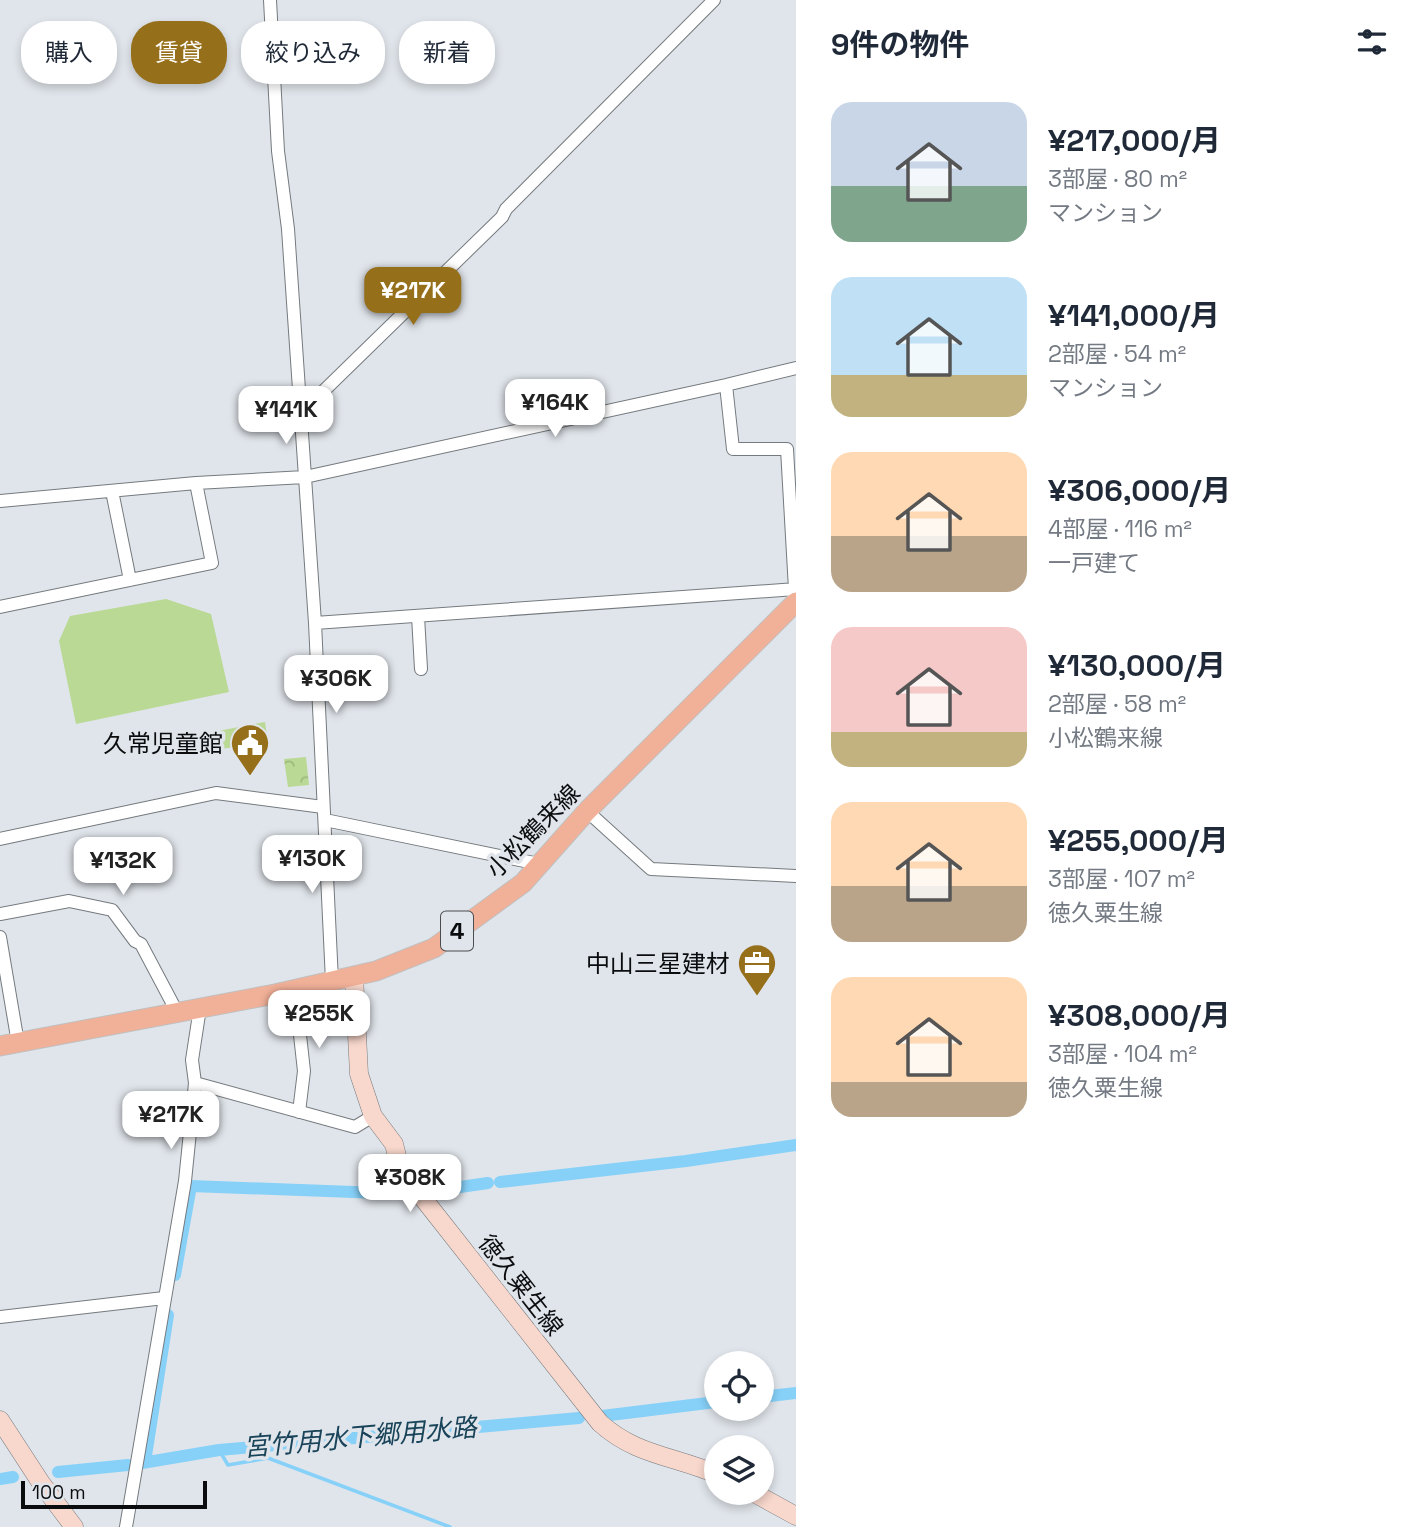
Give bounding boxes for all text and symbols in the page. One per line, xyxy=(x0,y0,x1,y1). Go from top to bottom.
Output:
chip: 購入 xyxy=(21,21,117,84)
chip: 賃貸 xyxy=(131,21,227,84)
chip: 絞り込み xyxy=(241,21,385,84)
chip: 新着 xyxy=(399,21,495,84)
icon: filters xyxy=(1353,23,1391,61)
text: 9件の物件 xyxy=(831,25,970,64)
text: ¥217,000/月 xyxy=(1048,121,1221,160)
icon: home xyxy=(887,130,971,214)
text: 3部屋 · 80 m² xyxy=(1048,164,1187,194)
text: マンション xyxy=(1048,198,1163,228)
pin: ¥217K xyxy=(364,268,462,327)
text: ¥217K xyxy=(380,275,446,305)
text: ¥141,000/月 xyxy=(1048,296,1220,335)
icon: home xyxy=(887,305,971,389)
text: 2部屋 · 54 m² xyxy=(1048,339,1186,369)
text: マンション xyxy=(1048,373,1163,403)
pin: ¥164K xyxy=(506,380,604,439)
pin: ¥141K xyxy=(237,386,335,446)
text: ¥164K xyxy=(521,387,589,417)
text: ¥141K xyxy=(254,394,318,424)
text: ¥306,000/月 xyxy=(1048,471,1231,510)
icon: home xyxy=(887,480,971,564)
text: 4部屋 · 116 m² xyxy=(1048,514,1192,544)
text: 一戸建て xyxy=(1048,548,1140,578)
text: ¥130,000/月 xyxy=(1048,646,1226,685)
icon: home xyxy=(887,655,971,739)
pin: ¥306K xyxy=(287,656,385,715)
text: ¥306K xyxy=(300,663,372,693)
text: 2部屋 · 58 m² xyxy=(1048,689,1186,719)
public building icon: 久常児童館 xyxy=(229,722,271,777)
text: 小松鶴来線 xyxy=(1048,723,1163,753)
place label: 久常児童館 xyxy=(103,728,223,759)
street label: 小松鶴来線 xyxy=(480,778,586,884)
text: ¥255,000/月 xyxy=(1048,821,1229,860)
icon: home xyxy=(887,830,971,914)
pin: ¥130K xyxy=(263,836,361,895)
pin: ¥132K xyxy=(74,838,172,897)
text: ¥130K xyxy=(278,843,346,873)
text: ¥132K xyxy=(90,845,156,875)
text: 3部屋 · 107 m² xyxy=(1048,864,1195,894)
text: 徳久粟生線 xyxy=(1048,898,1163,928)
road number: 4 xyxy=(441,912,473,950)
office icon: 中山三星建材 xyxy=(736,942,778,997)
place label: 中山三星建材 xyxy=(586,948,730,979)
pin: ¥255K xyxy=(270,990,368,1050)
text: ¥308,000/月 xyxy=(1048,996,1231,1035)
text: ¥255K xyxy=(284,998,354,1028)
icon: home xyxy=(887,1005,971,1089)
text: 3部屋 · 104 m² xyxy=(1048,1039,1197,1069)
text: 徳久粟生線 xyxy=(1048,1073,1163,1103)
pin: ¥217K xyxy=(122,1092,220,1151)
text: ¥217K xyxy=(138,1099,204,1129)
pin: ¥308K xyxy=(361,1154,459,1214)
text: ¥308K xyxy=(374,1162,446,1192)
street label: 徳久粟生線 xyxy=(472,1228,570,1342)
map controls xyxy=(704,1351,774,1505)
button: locate xyxy=(704,1351,774,1421)
water label: 宮竹用水下郷用水路 xyxy=(242,1410,480,1464)
button: layers xyxy=(704,1435,774,1505)
scale bar xyxy=(21,1478,206,1510)
text: 100 m xyxy=(32,1480,86,1505)

